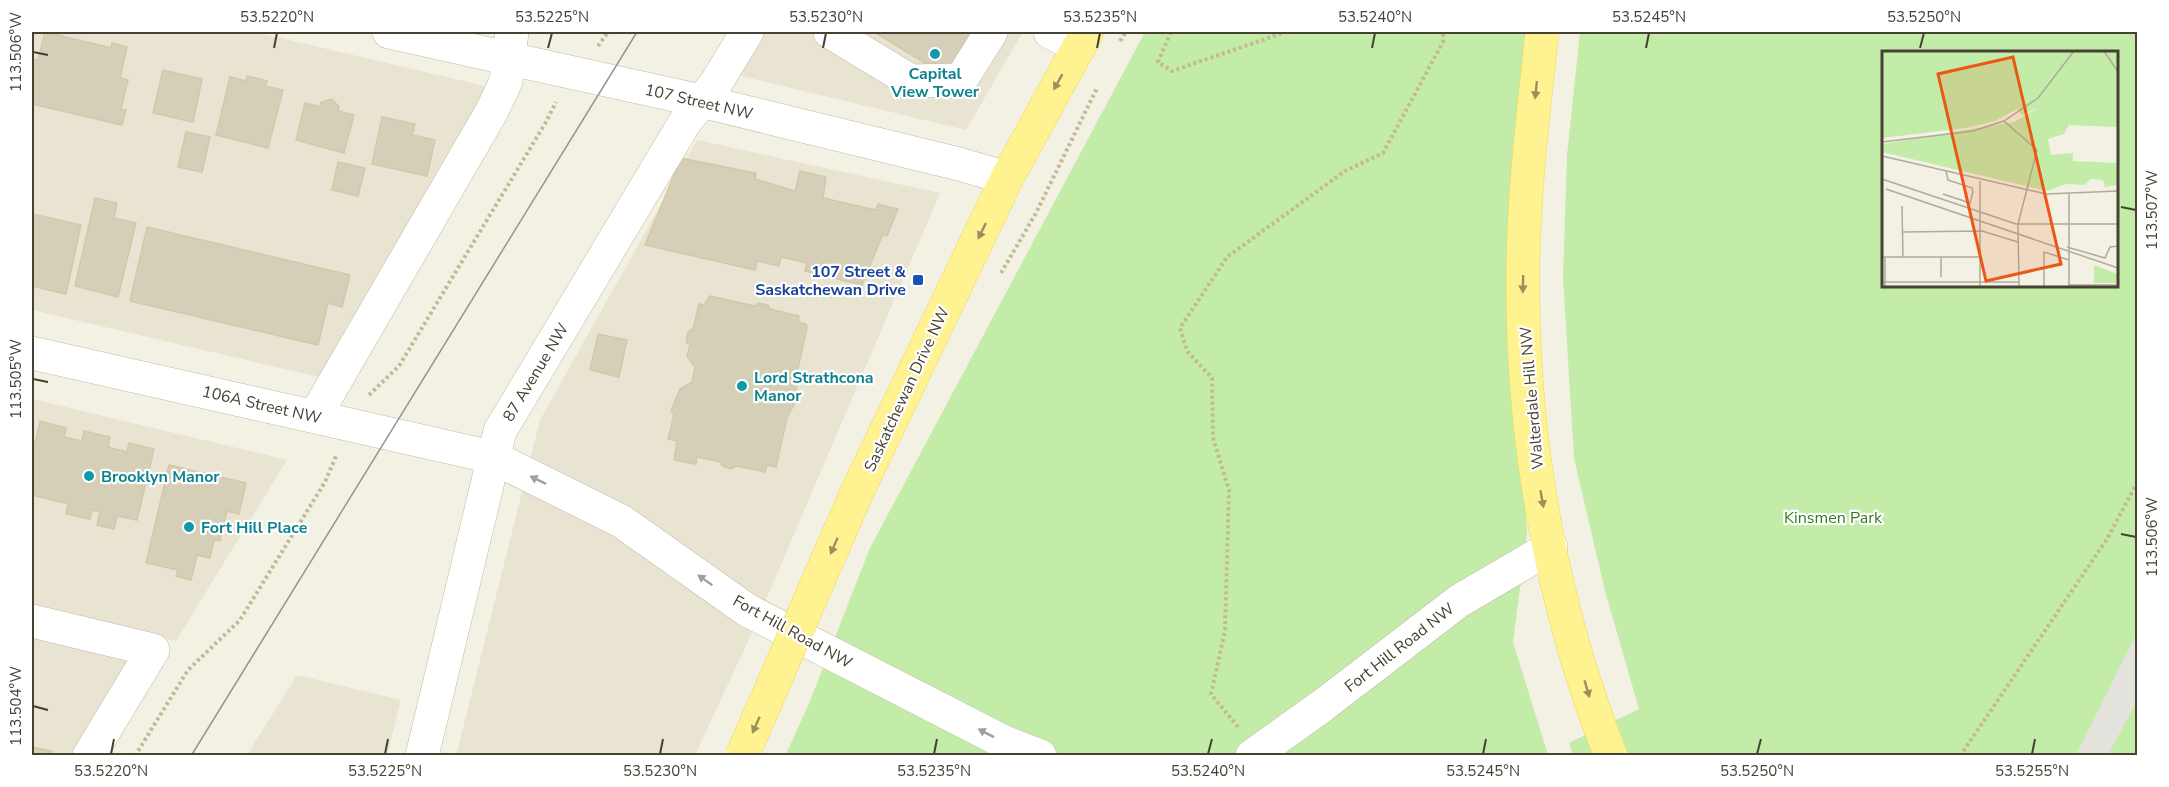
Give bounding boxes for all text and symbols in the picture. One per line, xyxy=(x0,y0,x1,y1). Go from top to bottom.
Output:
text: 53.5220°N xyxy=(240,7,314,27)
text: 53.5225°N xyxy=(515,7,589,27)
text: 53.5230°N xyxy=(789,7,863,27)
text: 53.5235°N xyxy=(1063,7,1137,27)
text: 53.5240°N xyxy=(1338,7,1412,27)
text: 53.5245°N xyxy=(1612,7,1686,27)
text: 53.5250°N xyxy=(1887,7,1961,27)
text: 113.506°W xyxy=(6,12,26,92)
marker: Capital View Tower xyxy=(928,47,942,61)
inset map xyxy=(1882,51,2118,286)
place label: Capital View Tower xyxy=(890,63,980,103)
one-way arrow xyxy=(1054,74,1064,91)
street label: 107 Street NW xyxy=(643,79,755,125)
one-way arrow xyxy=(1531,80,1541,99)
text: 113.507°W xyxy=(2142,170,2162,250)
one-way arrow xyxy=(977,222,986,239)
place label: 107 Street & Saskatchewan Drive xyxy=(755,261,906,301)
marker: 107 Street & Saskatchewan Drive xyxy=(911,273,925,287)
one-way arrow xyxy=(1518,275,1528,294)
street label: Saskatchewan Drive NW xyxy=(859,303,955,475)
street label: 87 Avenue NW xyxy=(498,319,574,426)
street label: Walterdale Hill NW xyxy=(1515,325,1549,470)
text: 113.505°W xyxy=(6,339,26,419)
place label: Lord Strathcona Manor xyxy=(754,367,874,407)
marker: Lord Strathcona Manor xyxy=(735,379,749,393)
street label: 106A Street NW xyxy=(200,381,324,429)
place label: Brooklyn Manor xyxy=(101,466,220,488)
marker: Brooklyn Manor xyxy=(82,469,96,483)
one-way arrow xyxy=(529,475,546,484)
one-way arrow xyxy=(1538,490,1547,509)
text: 113.506°W xyxy=(2142,497,2162,577)
park label: Kinsmen Park xyxy=(1784,507,1883,529)
place label: Fort Hill Place xyxy=(201,517,308,539)
marker: Fort Hill Place xyxy=(182,520,196,534)
one-way arrow xyxy=(828,537,838,555)
one-way arrow xyxy=(697,574,713,586)
street label: Fort Hill Road NW xyxy=(729,590,857,674)
street label: Fort Hill Road NW xyxy=(1340,598,1459,698)
text: 113.504°W xyxy=(6,666,26,746)
one-way arrow xyxy=(1583,680,1592,698)
one-way arrow xyxy=(751,716,760,733)
one-way arrow xyxy=(977,728,994,738)
text: 53.5220°N xyxy=(74,761,148,781)
text: 53.5225°N xyxy=(348,761,422,781)
text: 53.5230°N xyxy=(623,761,697,781)
text: 53.5235°N xyxy=(897,761,971,781)
text: 53.5240°N xyxy=(1171,761,1245,781)
text: 53.5245°N xyxy=(1446,761,1520,781)
text: 53.5250°N xyxy=(1720,761,1794,781)
text: 53.5255°N xyxy=(1995,761,2069,781)

